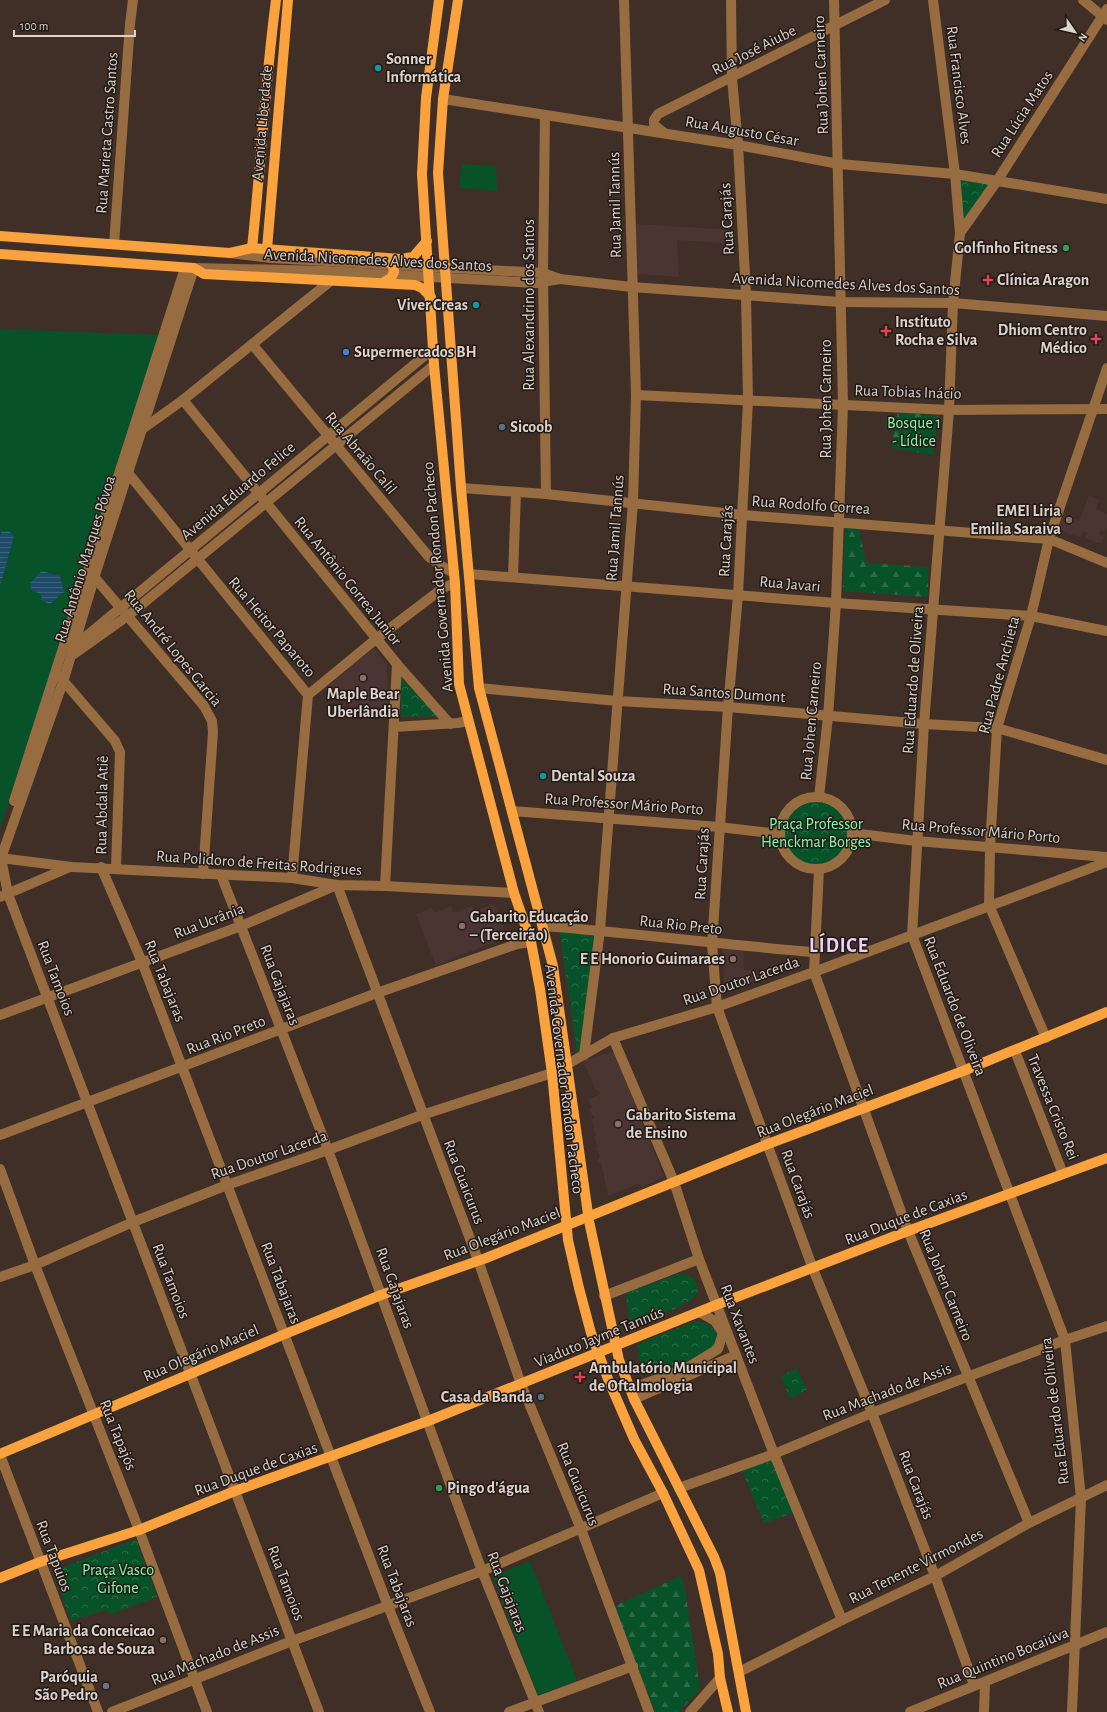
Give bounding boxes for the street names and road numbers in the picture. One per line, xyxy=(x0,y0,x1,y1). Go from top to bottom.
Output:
street label: Rua Johen Carneiro xyxy=(811,15,831,135)
street label: Rua José Aiube xyxy=(709,22,799,78)
street label: Rua Francisco Alves xyxy=(944,25,974,145)
street label: Rua Marieta Castro Santos xyxy=(93,52,121,214)
street label: Avenida Liberdade xyxy=(249,65,275,181)
street label: Rua Lúcia Matos xyxy=(988,68,1056,160)
street label: Rua Augusto César xyxy=(684,113,801,149)
street label: Rua Jamil Tannús xyxy=(606,152,624,258)
street label: Rua Carajás xyxy=(717,182,738,256)
street label: Rua Alexandrino dos Santos xyxy=(521,219,537,391)
street label: Avenida Nicomedes Alves dos Santos xyxy=(264,246,492,274)
street label: Avenida Nicomedes Alves dos Santos xyxy=(732,270,960,298)
street label: Rua Johen Carneiro xyxy=(818,339,834,459)
street label: Rua Tobias Inácio xyxy=(854,382,962,402)
street label: Rua Abraão Calil xyxy=(322,409,400,497)
street label: Avenida Eduardo Felice xyxy=(178,439,298,543)
street label: Avenida Governador Rondon Pacheco xyxy=(420,461,456,693)
street label: Rua Antônio Marques Póvoa xyxy=(52,474,118,644)
street label: Rua Jamil Tannús xyxy=(603,474,627,582)
street label: Rua Rodolfo Correa xyxy=(751,493,871,517)
street label: Rua Carajás xyxy=(716,504,737,578)
street label: Rua Antônio Correa Junior xyxy=(291,514,405,649)
street label: Rua Javari xyxy=(759,573,821,595)
street label: Rua Heitor Paparoto xyxy=(226,574,319,680)
street label: Rua André Lopes Garcia xyxy=(121,587,225,709)
street label: Rua Eduardo de Oliveira xyxy=(900,606,926,754)
street label: Rua Padre Anchieta xyxy=(976,614,1022,736)
street label: Rua Johen Carneiro xyxy=(798,661,824,781)
street label: Rua Santos Dumont xyxy=(662,681,786,705)
street label: Rua Abdala Atiê xyxy=(93,755,111,855)
street label: Rua Professor Mário Porto xyxy=(544,790,704,818)
street label: Rua Professor Mário Porto xyxy=(901,816,1061,846)
street label: Rua Carajás xyxy=(692,827,713,901)
street label: Rua Polidoro de Freitas Rodrigues xyxy=(155,848,363,878)
street label: Rua Ucrânia xyxy=(172,900,246,942)
street label: Rua Rio Preto xyxy=(639,913,723,937)
street label: Rua Eduardo de Oliveira xyxy=(921,934,989,1078)
street label: Rua Tamoios xyxy=(34,938,78,1018)
street label: Rua Tabajaras xyxy=(140,938,189,1024)
street label: Rua Gajajaras xyxy=(256,942,303,1028)
street label: Rua Doutor Lacerda xyxy=(681,954,801,1008)
street label: Avenida Governador Rondon Pacheco xyxy=(542,963,586,1195)
street label: Rua Rio Preto xyxy=(184,1013,268,1057)
street label: Travessa Cristo Rei xyxy=(1024,1052,1082,1162)
street label: Rua Olegário Maciel xyxy=(754,1081,876,1141)
street label: Rua Doutor Lacerda xyxy=(209,1128,329,1182)
street label: Rua Guaicurus xyxy=(441,1138,487,1226)
street label: Rua Carajás xyxy=(777,1147,818,1221)
street label: Rua Duque de Caxias xyxy=(843,1186,969,1248)
street label: Rua Olegário Maciel xyxy=(441,1204,563,1264)
street label: Rua Johen Carneiro xyxy=(916,1227,976,1343)
street label: Rua Tabajaras xyxy=(257,1240,304,1327)
street label: Rua Tamoios xyxy=(149,1241,193,1321)
street label: Rua Gajajaras xyxy=(372,1245,417,1331)
street label: Rua Xavantes xyxy=(718,1282,762,1366)
street label: Viaduto Jayme Tannús xyxy=(532,1304,666,1371)
street label: Rua Olegário Maciel xyxy=(141,1321,261,1385)
street label: Rua Eduardo de Oliveira xyxy=(1038,1337,1072,1485)
street label: Rua Machado de Assis xyxy=(820,1360,954,1424)
street label: Rua Tapajós xyxy=(96,1397,139,1473)
street label: Rua Duque de Caxias xyxy=(192,1439,320,1499)
street label: Rua Guaicurus xyxy=(554,1440,602,1528)
street label: Rua Carajás xyxy=(895,1448,936,1522)
street label: Rua Tapuios xyxy=(33,1518,75,1594)
street label: Rua Tenente Virmondes xyxy=(846,1525,986,1607)
street label: Rua Tamoios xyxy=(264,1543,308,1623)
street label: Rua Tabajaras xyxy=(373,1543,420,1630)
street label: Rua Gajajaras xyxy=(483,1549,530,1635)
street label: Rua Machado de Assis xyxy=(149,1622,281,1688)
street label: Rua Quintino Bocaiúva xyxy=(935,1624,1071,1693)

